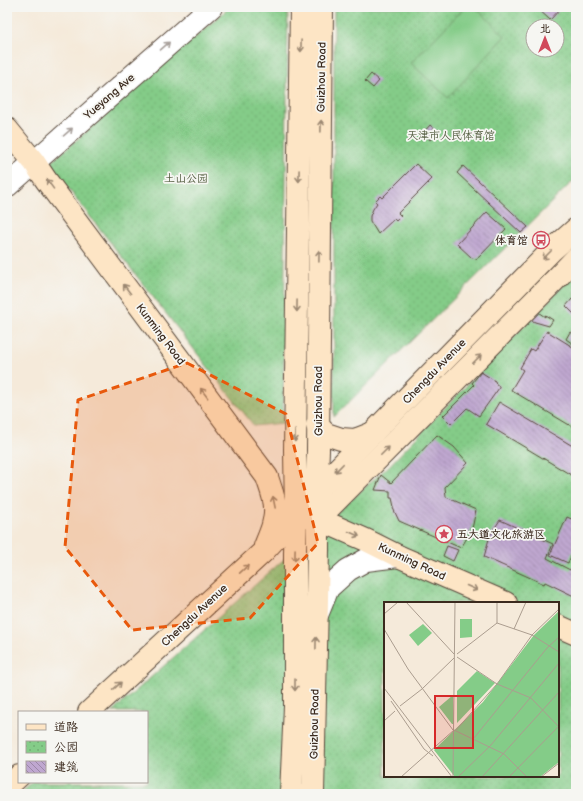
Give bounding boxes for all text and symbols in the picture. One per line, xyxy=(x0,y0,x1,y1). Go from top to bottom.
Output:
north arrow xyxy=(525,18,565,58)
text: 北 xyxy=(540,22,551,35)
one-way arrow xyxy=(297,39,305,52)
one-way arrow xyxy=(160,42,171,51)
street label: Guizhou Road xyxy=(314,42,329,112)
street label: Yueyang Ave xyxy=(81,71,138,123)
one-way arrow xyxy=(317,120,325,133)
one-way arrow xyxy=(62,128,72,137)
park label: 天津市人民体育馆 xyxy=(407,129,495,142)
one-way arrow xyxy=(295,169,303,182)
park label: 土山公园 xyxy=(164,172,208,185)
one-way arrow xyxy=(45,179,54,190)
bus stop icon: 体育馆 xyxy=(531,230,551,250)
place label: 体育馆 xyxy=(495,234,528,247)
one-way arrow xyxy=(315,250,323,263)
one-way arrow xyxy=(543,250,552,260)
one-way arrow xyxy=(123,283,131,294)
one-way arrow xyxy=(293,299,301,312)
street label: Kunming Road xyxy=(133,301,188,367)
street label: Chengdu Avenue xyxy=(400,336,469,407)
one-way arrow xyxy=(472,354,482,364)
street label: Guizhou Road xyxy=(312,366,325,436)
one-way arrow xyxy=(200,388,208,399)
one-way arrow xyxy=(291,429,299,442)
one-way arrow xyxy=(380,446,390,456)
one-way arrow xyxy=(334,463,343,473)
one-way arrow xyxy=(270,495,278,508)
place icon: 五大道文化旅游区 xyxy=(434,524,454,544)
place label: 五大道文化旅游区 xyxy=(457,528,545,541)
one-way arrow xyxy=(348,531,360,539)
street label: Kunming Road xyxy=(376,540,448,583)
one-way arrow xyxy=(291,548,299,561)
one-way arrow xyxy=(239,565,249,574)
street label: Chengdu Avenue xyxy=(159,581,230,649)
one-way arrow xyxy=(466,585,478,592)
inset map xyxy=(384,602,559,777)
one-way arrow xyxy=(312,637,320,650)
one-way arrow xyxy=(291,678,299,691)
one-way arrow xyxy=(112,681,123,690)
street label: Guizhou Road xyxy=(307,689,322,759)
legend xyxy=(18,711,148,783)
text: 道路 xyxy=(54,720,78,735)
text: 公园 xyxy=(54,740,78,755)
text: 建筑 xyxy=(54,760,78,775)

